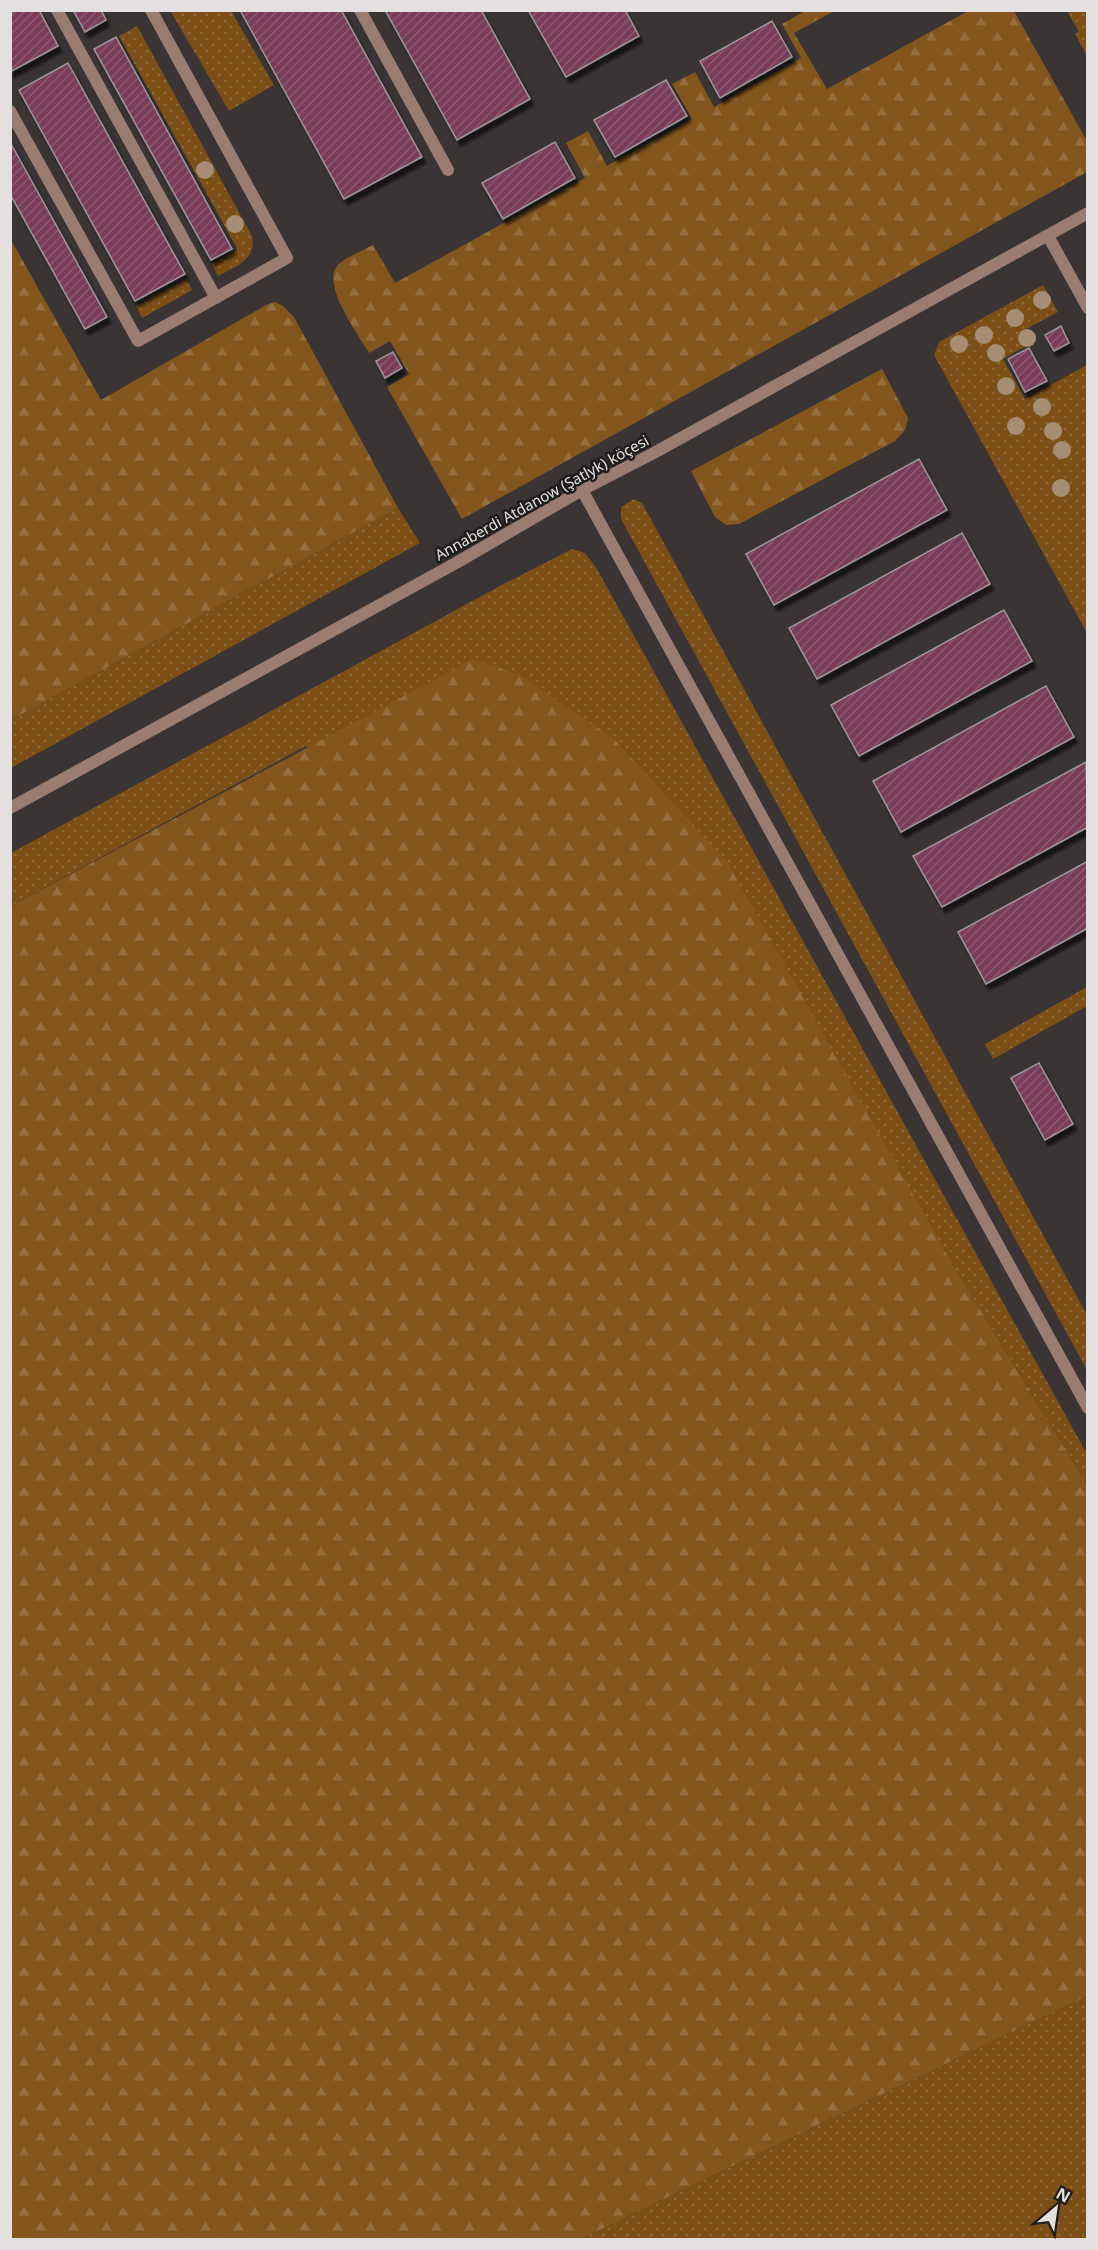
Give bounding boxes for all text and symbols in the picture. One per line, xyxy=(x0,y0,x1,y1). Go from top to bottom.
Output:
street label: Annaberdi Atdanow (Şatlyk) köçesi xyxy=(431,430,652,564)
north arrow xyxy=(1026,2178,1086,2238)
text: N xyxy=(1052,2182,1074,2208)

